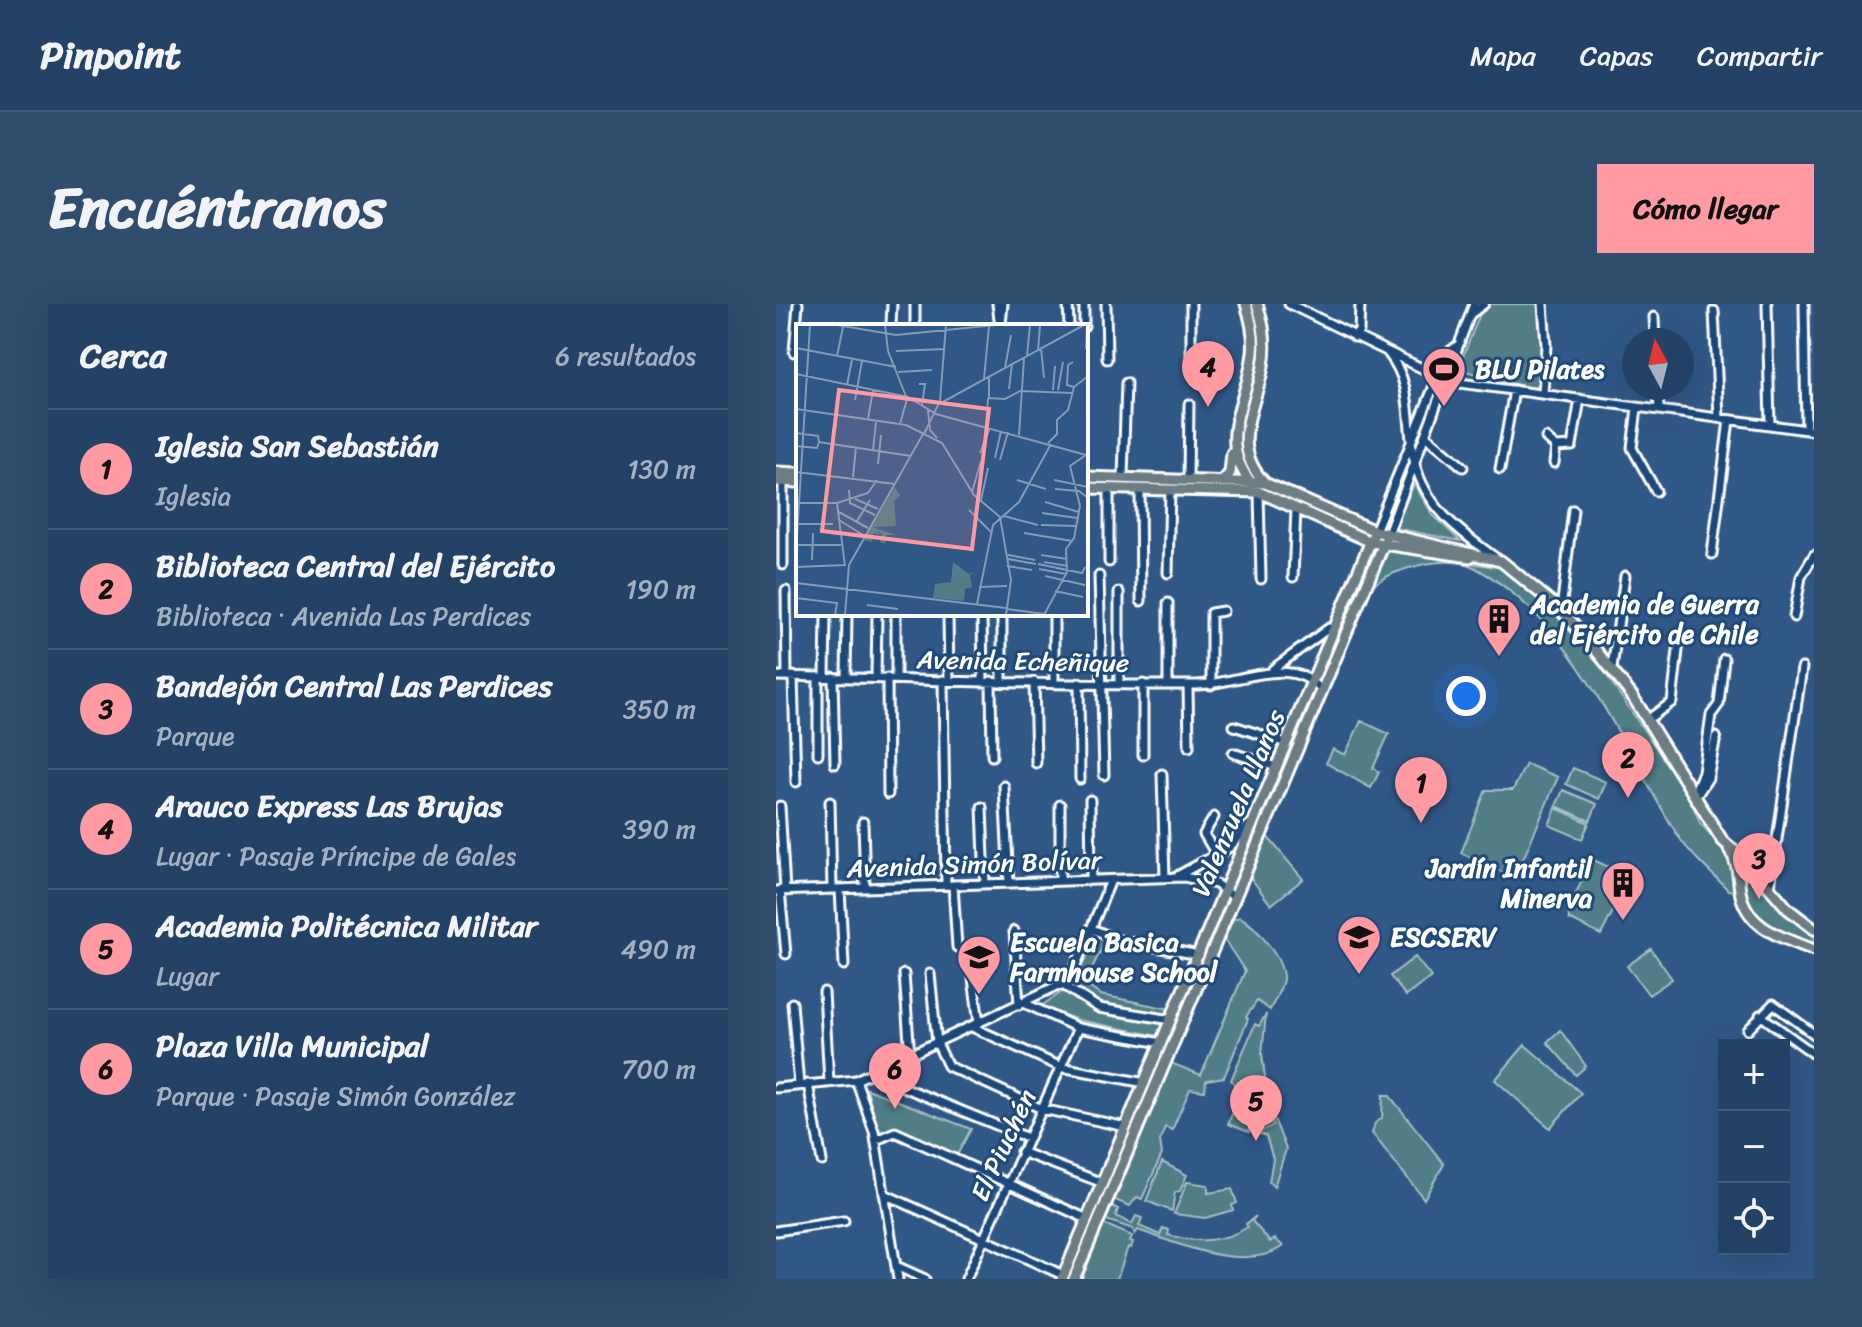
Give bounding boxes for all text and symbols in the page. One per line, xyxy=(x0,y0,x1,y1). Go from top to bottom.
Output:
text: Pinpoint xyxy=(40,22,181,89)
text: Mapa xyxy=(1470,31,1536,80)
text: Capas xyxy=(1580,31,1653,80)
text: Compartir xyxy=(1697,31,1822,80)
text: Encuéntranos xyxy=(48,159,386,258)
button: Cómo llegar xyxy=(1597,164,1814,253)
inset map xyxy=(796,324,1088,616)
text: Cerca xyxy=(80,326,167,386)
north arrow xyxy=(1622,328,1694,400)
text: 6 resultados xyxy=(555,333,696,379)
pin: 4 xyxy=(1182,341,1234,407)
sports icon: BLU Pilates xyxy=(1420,345,1468,408)
place label: BLU Pilates xyxy=(1475,346,1606,392)
text: Iglesia San Sebastián xyxy=(156,419,439,473)
text: 1 xyxy=(100,446,112,492)
text: 130 m xyxy=(627,446,696,492)
text: Iglesia xyxy=(156,473,231,519)
text: Biblioteca Central del Ejército xyxy=(156,539,555,593)
text: 2 xyxy=(98,566,114,612)
text: 190 m xyxy=(626,566,696,612)
place label: Academia de Guerra del Ejército de Chile xyxy=(1529,581,1760,657)
text: Biblioteca · Avenida Las Perdices xyxy=(156,593,531,639)
building icon: Academia de Guerra del Ejército de Chile xyxy=(1475,595,1523,658)
street label: Avenida Echeñique xyxy=(915,636,1130,686)
text: Bandejón Central Las Perdices xyxy=(156,659,552,713)
your location xyxy=(1446,676,1486,716)
text: 3 xyxy=(99,686,113,732)
text: 350 m xyxy=(623,686,696,732)
street label: Valenzuela Llanos xyxy=(1178,701,1299,904)
text: Parque xyxy=(156,713,235,759)
pin: 2 xyxy=(1602,732,1654,798)
pin: 1 xyxy=(1395,757,1447,823)
text: Arauco Express Las Brujas xyxy=(156,779,503,833)
text: 4 xyxy=(98,806,114,852)
text: 390 m xyxy=(623,806,696,852)
text: Lugar · Pasaje Príncipe de Gales xyxy=(156,833,516,879)
pin: 3 xyxy=(1733,833,1785,899)
street label: Avenida Simón Bolívar xyxy=(845,837,1104,891)
place label: Jardín Infantil Minerva xyxy=(1424,845,1594,921)
building icon: Jardín Infantil Minerva xyxy=(1599,859,1647,922)
text: Academia Politécnica Militar xyxy=(156,899,537,953)
school or university icon: ESCSERV xyxy=(1335,913,1383,976)
place label: ESCSERV xyxy=(1390,914,1498,960)
place label: Escuela Basica Farmhouse School xyxy=(1009,919,1219,995)
text: 5 xyxy=(98,926,114,972)
text: 490 m xyxy=(621,926,696,972)
school or university icon: Escuela Basica Farmhouse School xyxy=(955,933,1003,996)
text: Lugar xyxy=(156,953,219,999)
text: Plaza Villa Municipal xyxy=(156,1019,428,1073)
map controls xyxy=(1718,1039,1790,1255)
button: + xyxy=(1718,1039,1790,1111)
pin: 6 xyxy=(869,1043,921,1109)
text: 6 xyxy=(99,1046,113,1092)
text: 700 m xyxy=(622,1046,696,1092)
text: Parque · Pasaje Simón González xyxy=(156,1073,515,1119)
pin: 5 xyxy=(1230,1075,1282,1141)
street label: El Piuchén xyxy=(957,1081,1049,1209)
button: − xyxy=(1718,1111,1790,1183)
button: locate xyxy=(1718,1183,1790,1255)

